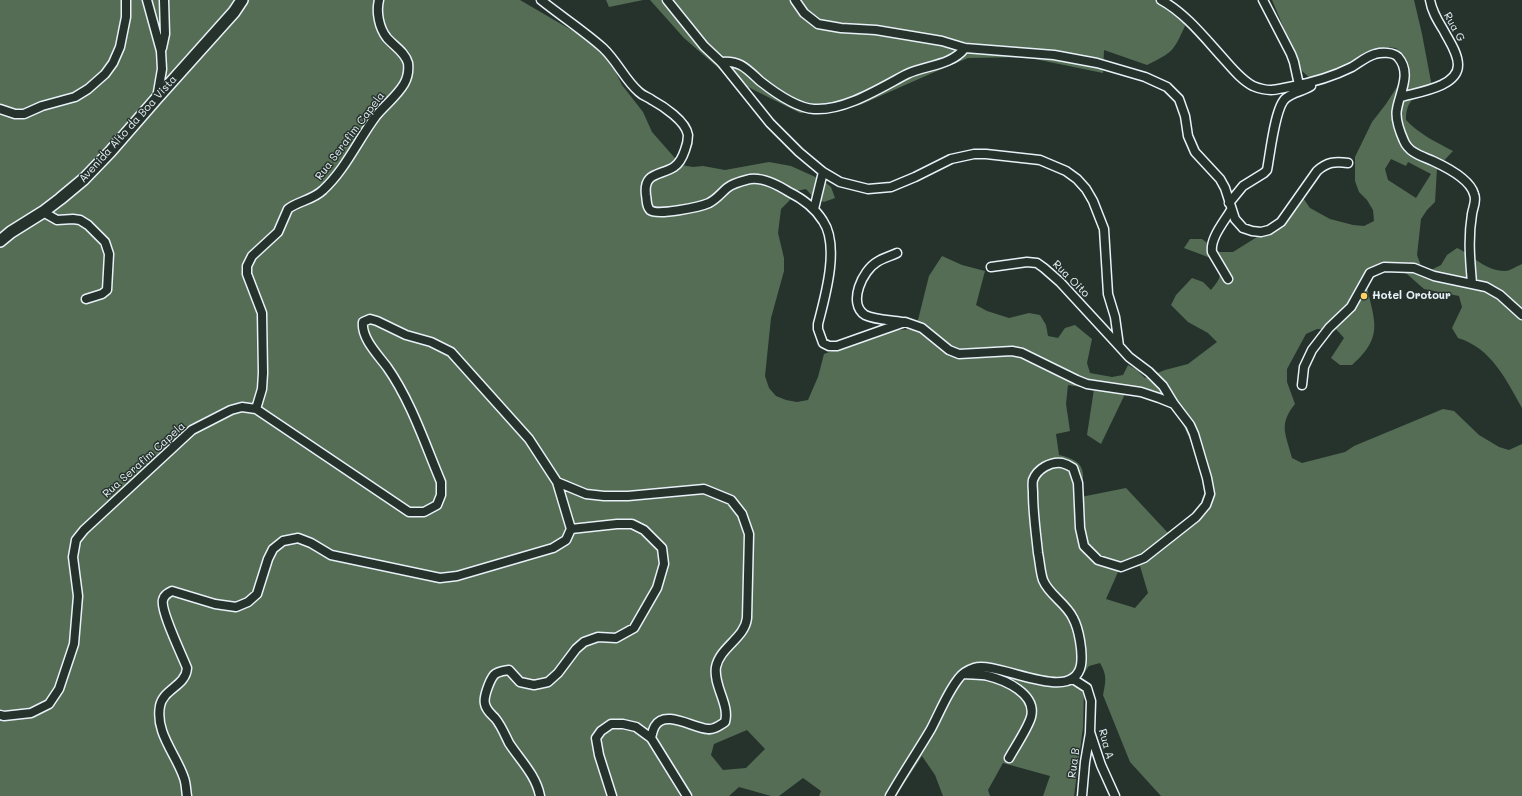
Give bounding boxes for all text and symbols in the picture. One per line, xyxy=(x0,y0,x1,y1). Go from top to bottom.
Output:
street label: Rua G xyxy=(1441,10,1467,44)
street label: Avenida Alto da Boa Vista xyxy=(76,73,180,185)
street label: Rua Serafim Capela xyxy=(313,89,387,183)
street label: Rua Oito xyxy=(1050,258,1092,300)
place label: Hotel Orotour xyxy=(1372,289,1451,303)
marker: Hotel Orotour xyxy=(1359,291,1369,301)
street label: Rua Serafim Capela xyxy=(100,419,188,501)
street label: Rua A xyxy=(1096,727,1116,761)
street label: Rua B xyxy=(1065,747,1083,779)

